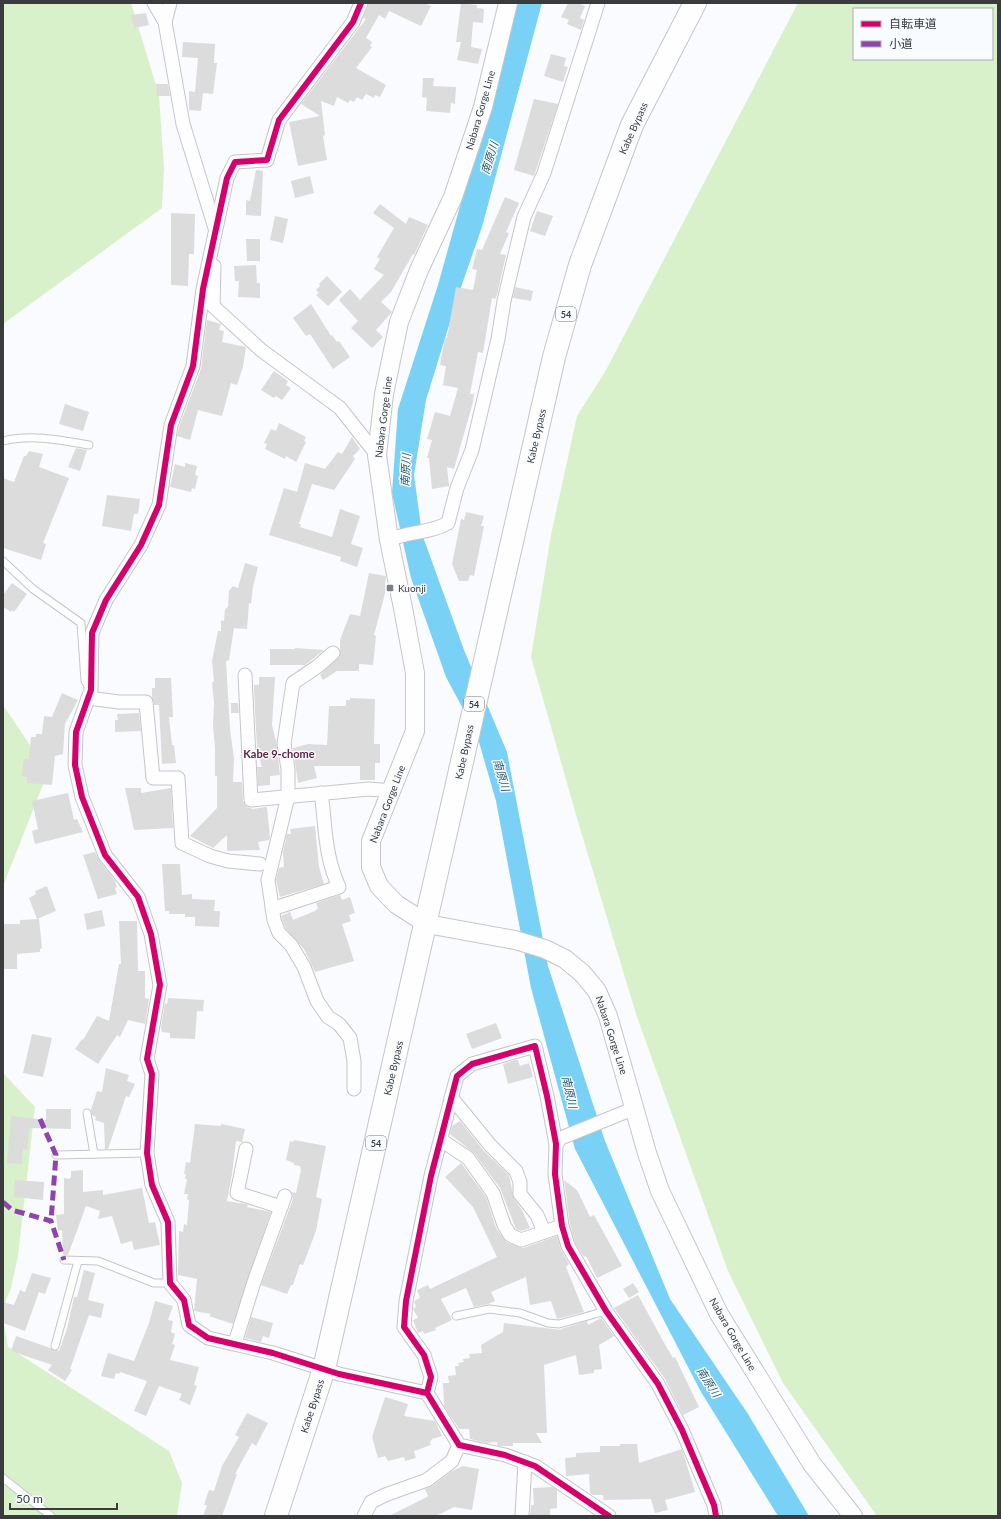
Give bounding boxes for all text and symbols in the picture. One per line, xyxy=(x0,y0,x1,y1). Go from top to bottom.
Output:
legend xyxy=(853,8,993,60)
text: 自転車道 xyxy=(889,16,937,31)
text: 小道 xyxy=(889,36,913,51)
street label: Nabara Gorge Line xyxy=(463,69,497,151)
street label: Kabe Bypass xyxy=(616,100,650,156)
water label: 南原川 xyxy=(478,139,500,176)
road number: 54 xyxy=(556,307,576,321)
street label: Nabara Gorge Line xyxy=(372,376,394,458)
street label: Kabe Bypass xyxy=(524,407,548,465)
water label: 南原川 xyxy=(398,452,412,487)
place label: Kuonji xyxy=(398,582,426,594)
marker: Kuonji xyxy=(385,583,395,593)
road number: 54 xyxy=(464,697,484,711)
street label: Kabe Bypass xyxy=(452,723,476,781)
district label: Kabe 9-chome xyxy=(243,747,315,760)
water label: 南原川 xyxy=(491,757,513,794)
street label: Nabara Gorge Line xyxy=(367,764,407,844)
street label: Nabara Gorge Line xyxy=(594,994,630,1076)
street label: Kabe Bypass xyxy=(381,1039,405,1097)
water label: 南原川 xyxy=(560,1074,580,1111)
road number: 54 xyxy=(366,1136,386,1150)
street label: Nabara Gorge Line xyxy=(707,1296,759,1372)
water label: 南原川 xyxy=(695,1365,724,1400)
street label: Kabe Bypass xyxy=(298,1378,326,1434)
scale bar xyxy=(10,1485,117,1511)
text: 50 m xyxy=(16,1491,43,1506)

